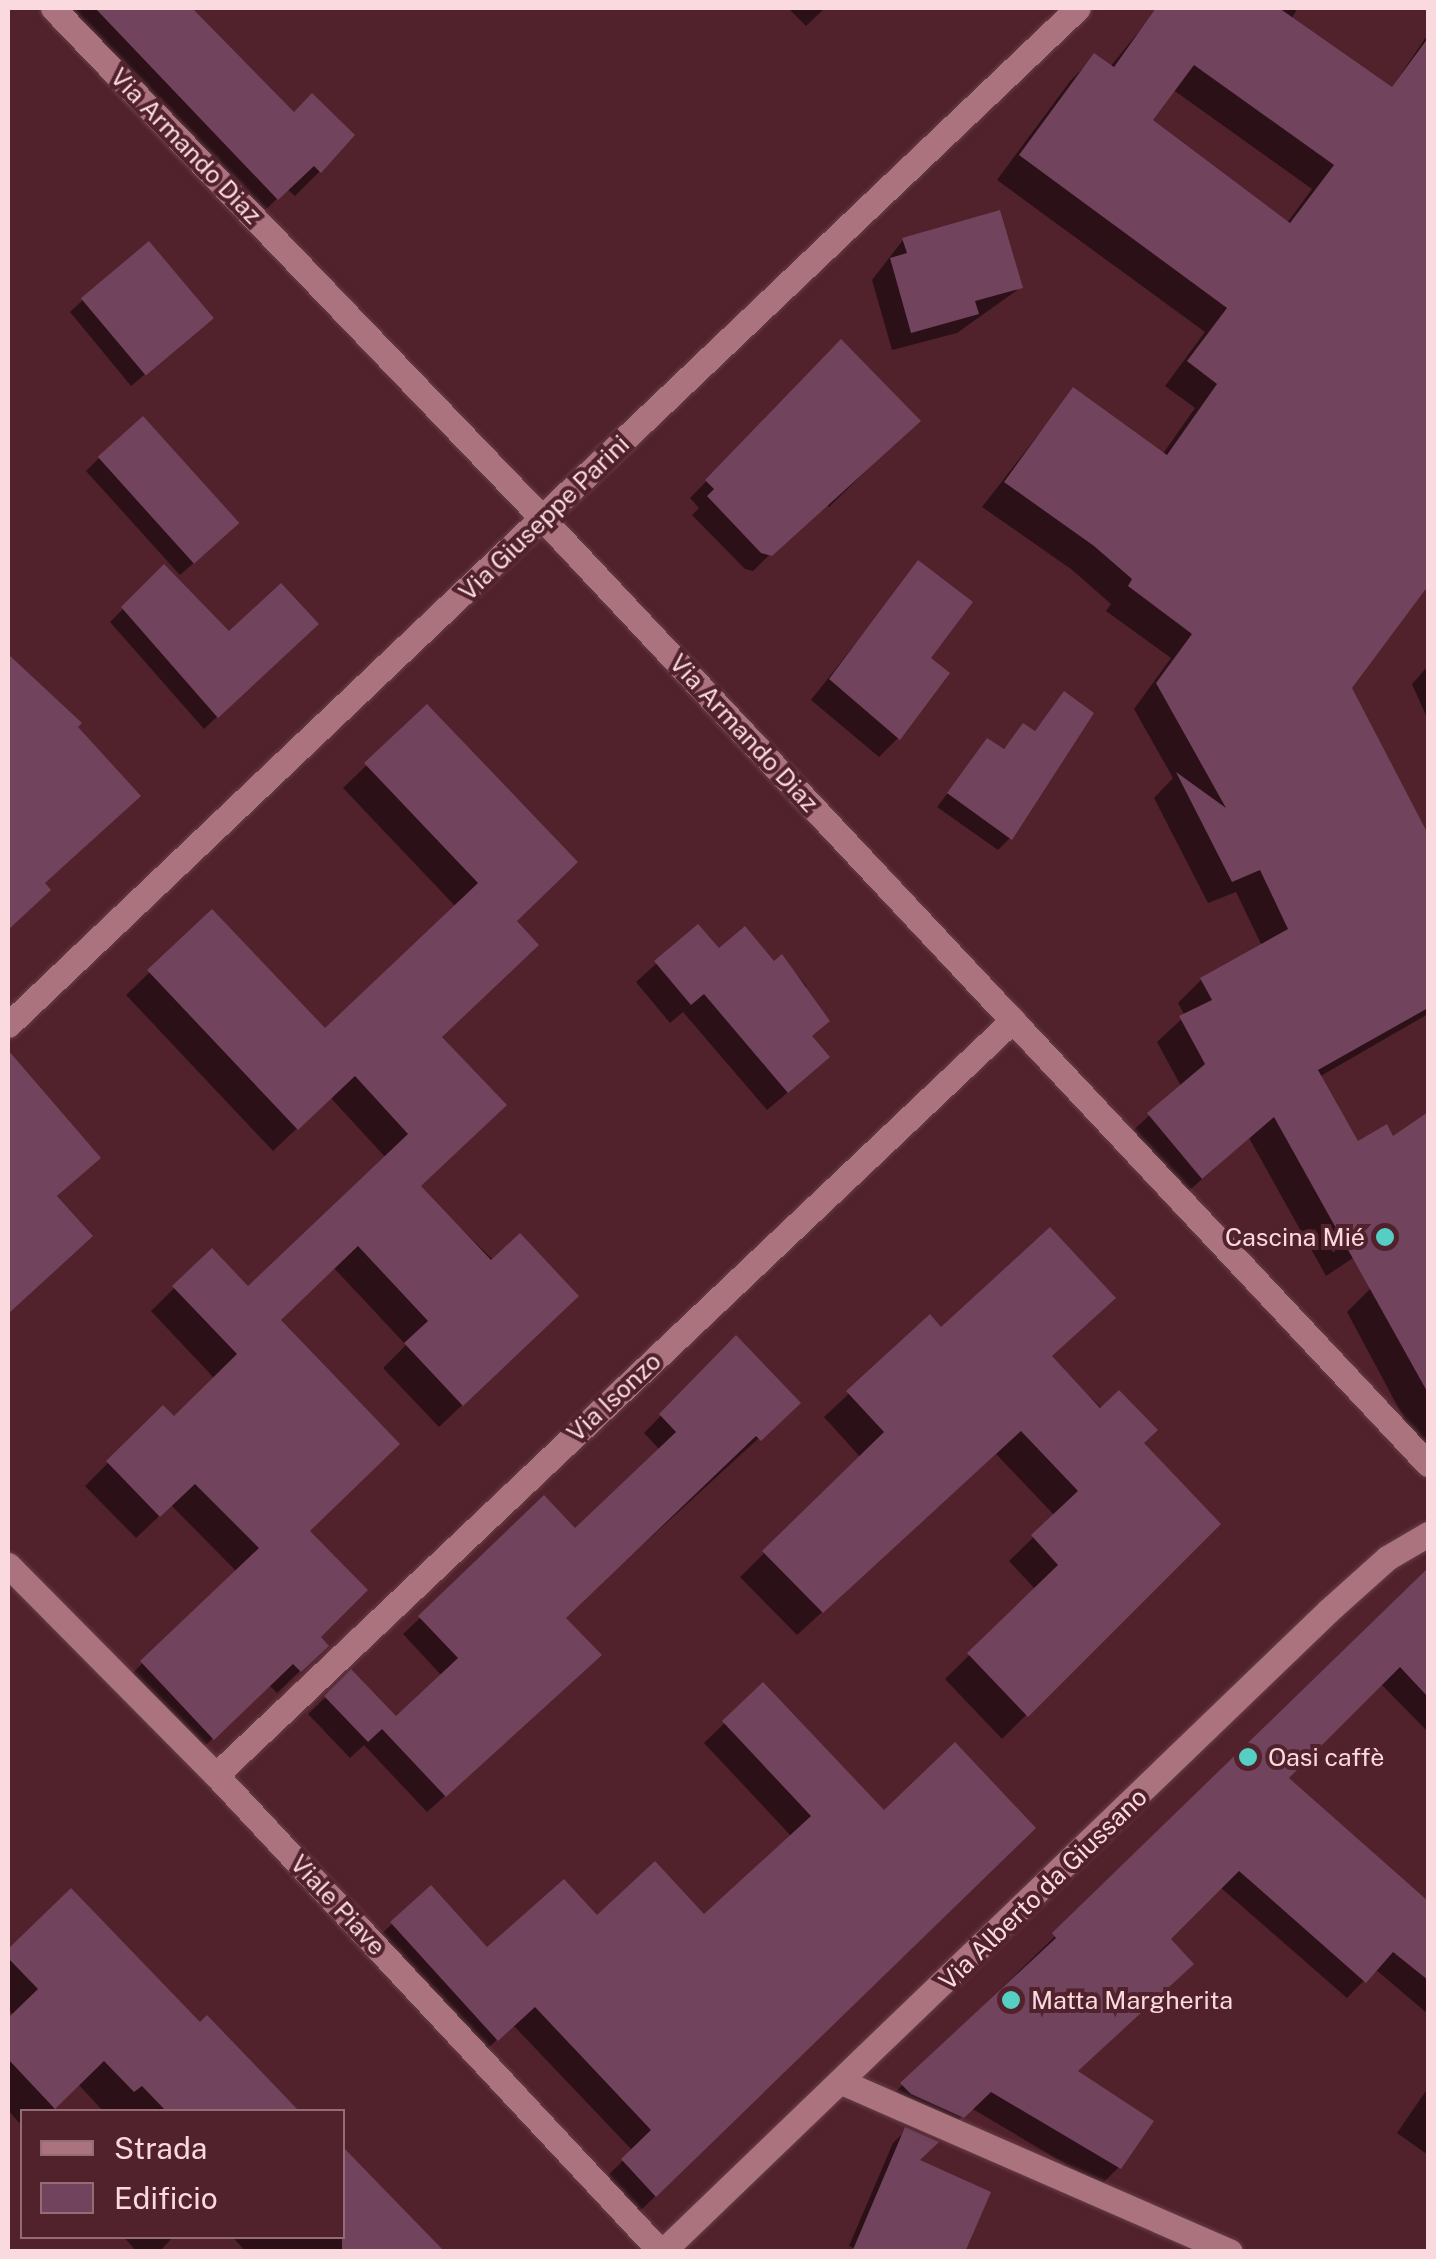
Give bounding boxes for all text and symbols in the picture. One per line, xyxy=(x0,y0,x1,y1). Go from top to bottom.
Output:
street label: Via Armando Diaz xyxy=(104,62,268,230)
street label: Via Giuseppe Parini xyxy=(453,429,635,607)
street label: Via Armando Diaz xyxy=(663,648,825,818)
place label: Cascina Mié xyxy=(1225,1222,1365,1252)
marker: Cascina Mié xyxy=(1374,1226,1396,1248)
street label: Via Isonzo xyxy=(561,1346,667,1448)
place label: Oasi caffè xyxy=(1268,1742,1385,1772)
marker: Oasi caffè xyxy=(1237,1746,1259,1768)
street label: Via Alberto da Giussano xyxy=(933,1782,1153,1996)
street label: Viale Piave xyxy=(284,1849,392,1961)
place label: Matta Margherita xyxy=(1031,1985,1233,2015)
marker: Matta Margherita xyxy=(1000,1989,1022,2011)
legend xyxy=(20,2109,345,2239)
text: Strada xyxy=(114,2130,207,2166)
text: Edificio xyxy=(114,2180,218,2216)

